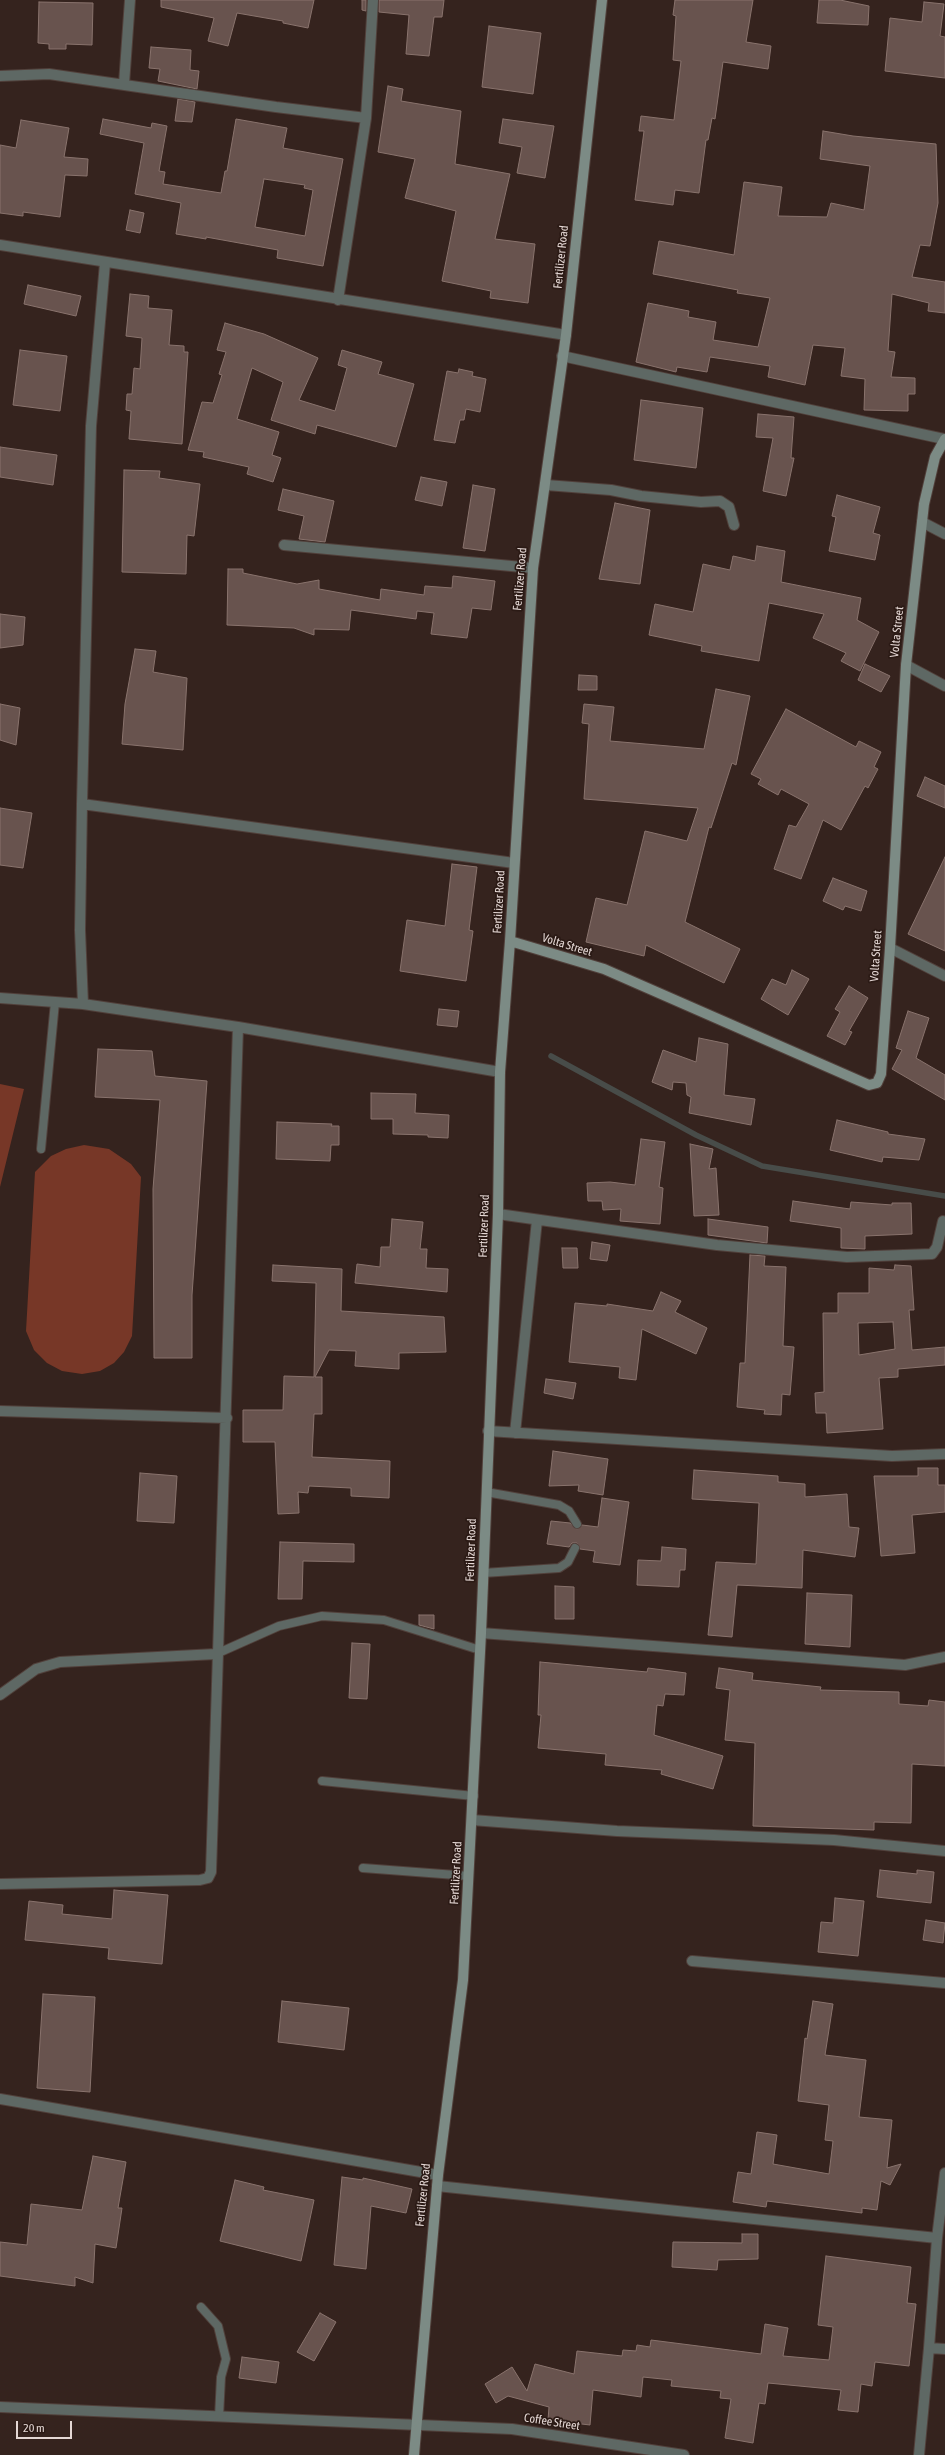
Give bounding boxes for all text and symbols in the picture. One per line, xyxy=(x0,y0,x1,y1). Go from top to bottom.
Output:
street label: Fertilizer Road xyxy=(551,225,571,289)
street label: Fertilizer Road xyxy=(510,547,530,611)
street label: Volta Street xyxy=(887,606,907,658)
street label: Fertilizer Road xyxy=(490,870,508,934)
street label: Volta Street xyxy=(867,930,885,982)
street label: Volta Street xyxy=(540,931,594,959)
street label: Fertilizer Road xyxy=(476,1194,492,1258)
street label: Fertilizer Road xyxy=(463,1518,479,1582)
street label: Fertilizer Road xyxy=(447,1841,465,1905)
street label: Fertilizer Road xyxy=(413,2163,433,2227)
street label: Coffee Street xyxy=(523,2410,581,2434)
scale bar xyxy=(18,2413,74,2439)
text: 20 m xyxy=(23,2421,45,2435)

